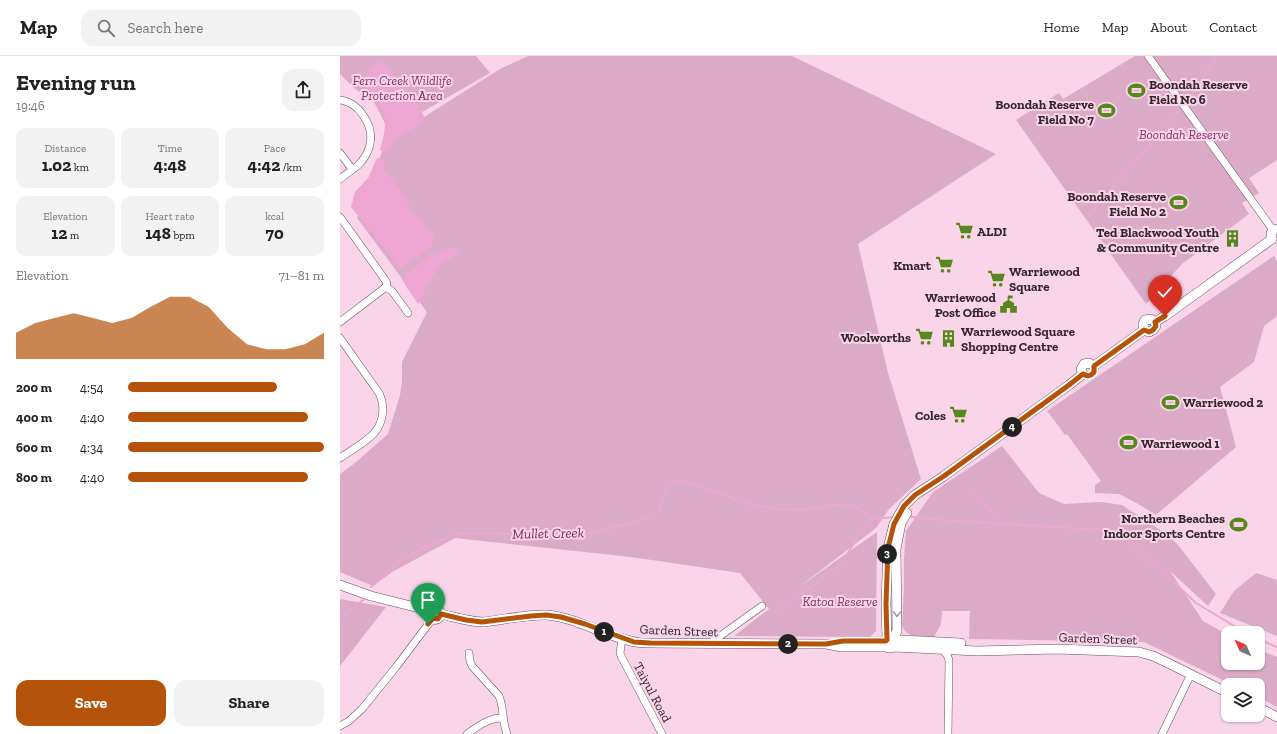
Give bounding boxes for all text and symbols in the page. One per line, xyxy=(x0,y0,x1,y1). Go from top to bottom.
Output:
search box xyxy=(81,10,361,46)
text: Map xyxy=(20,16,57,39)
icon: search xyxy=(95,17,117,39)
text: Search here xyxy=(127,19,203,37)
text: Home xyxy=(1044,19,1080,36)
text: Map xyxy=(1102,19,1128,36)
text: About xyxy=(1150,19,1187,36)
text: Contact xyxy=(1209,19,1257,36)
text: Evening run xyxy=(16,69,136,96)
button: share xyxy=(282,69,324,111)
park label: Fern Creek Wildlife Protection Area xyxy=(352,73,452,103)
place label: Boondah Reserve Field No 6 xyxy=(1149,77,1248,107)
sports icon: Boondah Reserve Field No 6 xyxy=(1126,81,1146,101)
place label: Boondah Reserve Field No 7 xyxy=(995,97,1095,127)
text: 19:46 xyxy=(16,98,45,113)
sports icon: Boondah Reserve Field No 7 xyxy=(1097,101,1117,121)
park label: Boondah Reserve xyxy=(1139,127,1229,142)
text: Distance xyxy=(45,142,86,155)
text: Time xyxy=(158,142,182,155)
text: Pace xyxy=(264,142,286,155)
text: 1.02 xyxy=(42,155,71,175)
text: 4:48 xyxy=(154,155,186,175)
text: 4:42 xyxy=(248,155,280,175)
text: km xyxy=(71,161,89,174)
text: /km xyxy=(280,161,302,174)
place label: Boondah Reserve Field No 2 xyxy=(1067,189,1167,219)
sports icon: Boondah Reserve Field No 2 xyxy=(1169,193,1189,213)
text: Elevation xyxy=(43,210,88,223)
text: Heart rate xyxy=(146,210,194,223)
text: kcal xyxy=(265,210,284,223)
supermarket icon: ALDI xyxy=(954,221,974,241)
text: 12 xyxy=(51,223,67,243)
text: 148 xyxy=(145,223,171,243)
text: 70 xyxy=(266,223,284,243)
place label: ALDI xyxy=(977,224,1007,239)
place label: Ted Blackwood Youth & Community Centre xyxy=(1096,225,1220,255)
text: m xyxy=(67,229,79,242)
text: bpm xyxy=(171,229,195,242)
building icon: Ted Blackwood Youth & Community Centre xyxy=(1222,229,1242,249)
supermarket icon: Kmart xyxy=(934,255,954,275)
place label: Kmart xyxy=(893,258,932,273)
place label: Warriewood Square xyxy=(1009,264,1081,294)
text: Elevation xyxy=(16,268,68,283)
text: 71–81 m xyxy=(279,268,324,283)
supermarket icon: Warriewood Square xyxy=(986,268,1006,288)
pin xyxy=(1148,275,1182,316)
icon: check xyxy=(1154,281,1176,303)
place label: Warriewood Post Office xyxy=(925,290,997,320)
public building icon: Warriewood Post Office xyxy=(999,294,1019,314)
place label: Warriewood Square Shopping Centre xyxy=(961,324,1076,354)
supermarket icon: Woolworths xyxy=(914,327,934,347)
building icon: Warriewood Square Shopping Centre xyxy=(938,328,958,348)
place label: Woolworths xyxy=(841,330,911,345)
text: 200 m xyxy=(16,380,52,395)
text: 4:54 xyxy=(80,380,104,395)
sports icon: Warriewood 2 xyxy=(1160,392,1180,412)
place label: Warriewood 2 xyxy=(1183,395,1263,410)
supermarket icon: Coles xyxy=(949,405,969,425)
place label: Coles xyxy=(915,408,946,423)
text: 400 m xyxy=(16,410,52,425)
text: 4:40 xyxy=(80,410,104,425)
pin: 4 xyxy=(1002,417,1022,437)
text: 4 xyxy=(1009,420,1015,433)
sports icon: Warriewood 1 xyxy=(1118,433,1138,453)
place label: Warriewood 1 xyxy=(1141,436,1220,451)
text: 600 m xyxy=(16,440,52,455)
text: 4:34 xyxy=(80,440,103,455)
text: 800 m xyxy=(16,470,52,485)
text: 4:40 xyxy=(80,470,104,485)
place label: Northern Beaches Indoor Sports Centre xyxy=(1104,511,1226,541)
sports icon: Northern Beaches Indoor Sports Centre xyxy=(1228,515,1248,535)
water label: Mullet Creek xyxy=(512,524,584,543)
pin: 3 xyxy=(877,544,897,564)
text: 3 xyxy=(884,547,890,560)
pin xyxy=(411,583,445,624)
icon: arrive xyxy=(417,589,439,611)
park label: Katoa Reserve xyxy=(802,594,878,609)
one-way arrow xyxy=(893,611,901,617)
pin: 1 xyxy=(594,622,614,642)
street label: Garden Street xyxy=(639,622,719,639)
text: 1 xyxy=(602,625,606,638)
north arrow xyxy=(1221,626,1265,670)
map controls xyxy=(1221,626,1265,722)
street label: Garden Street xyxy=(1058,630,1138,647)
pin: 2 xyxy=(778,634,798,654)
text: 2 xyxy=(785,637,791,650)
street label: Taiyul Road xyxy=(631,660,675,725)
button: layers xyxy=(1221,678,1265,722)
button: Save xyxy=(16,680,166,726)
button: Share xyxy=(174,680,324,726)

